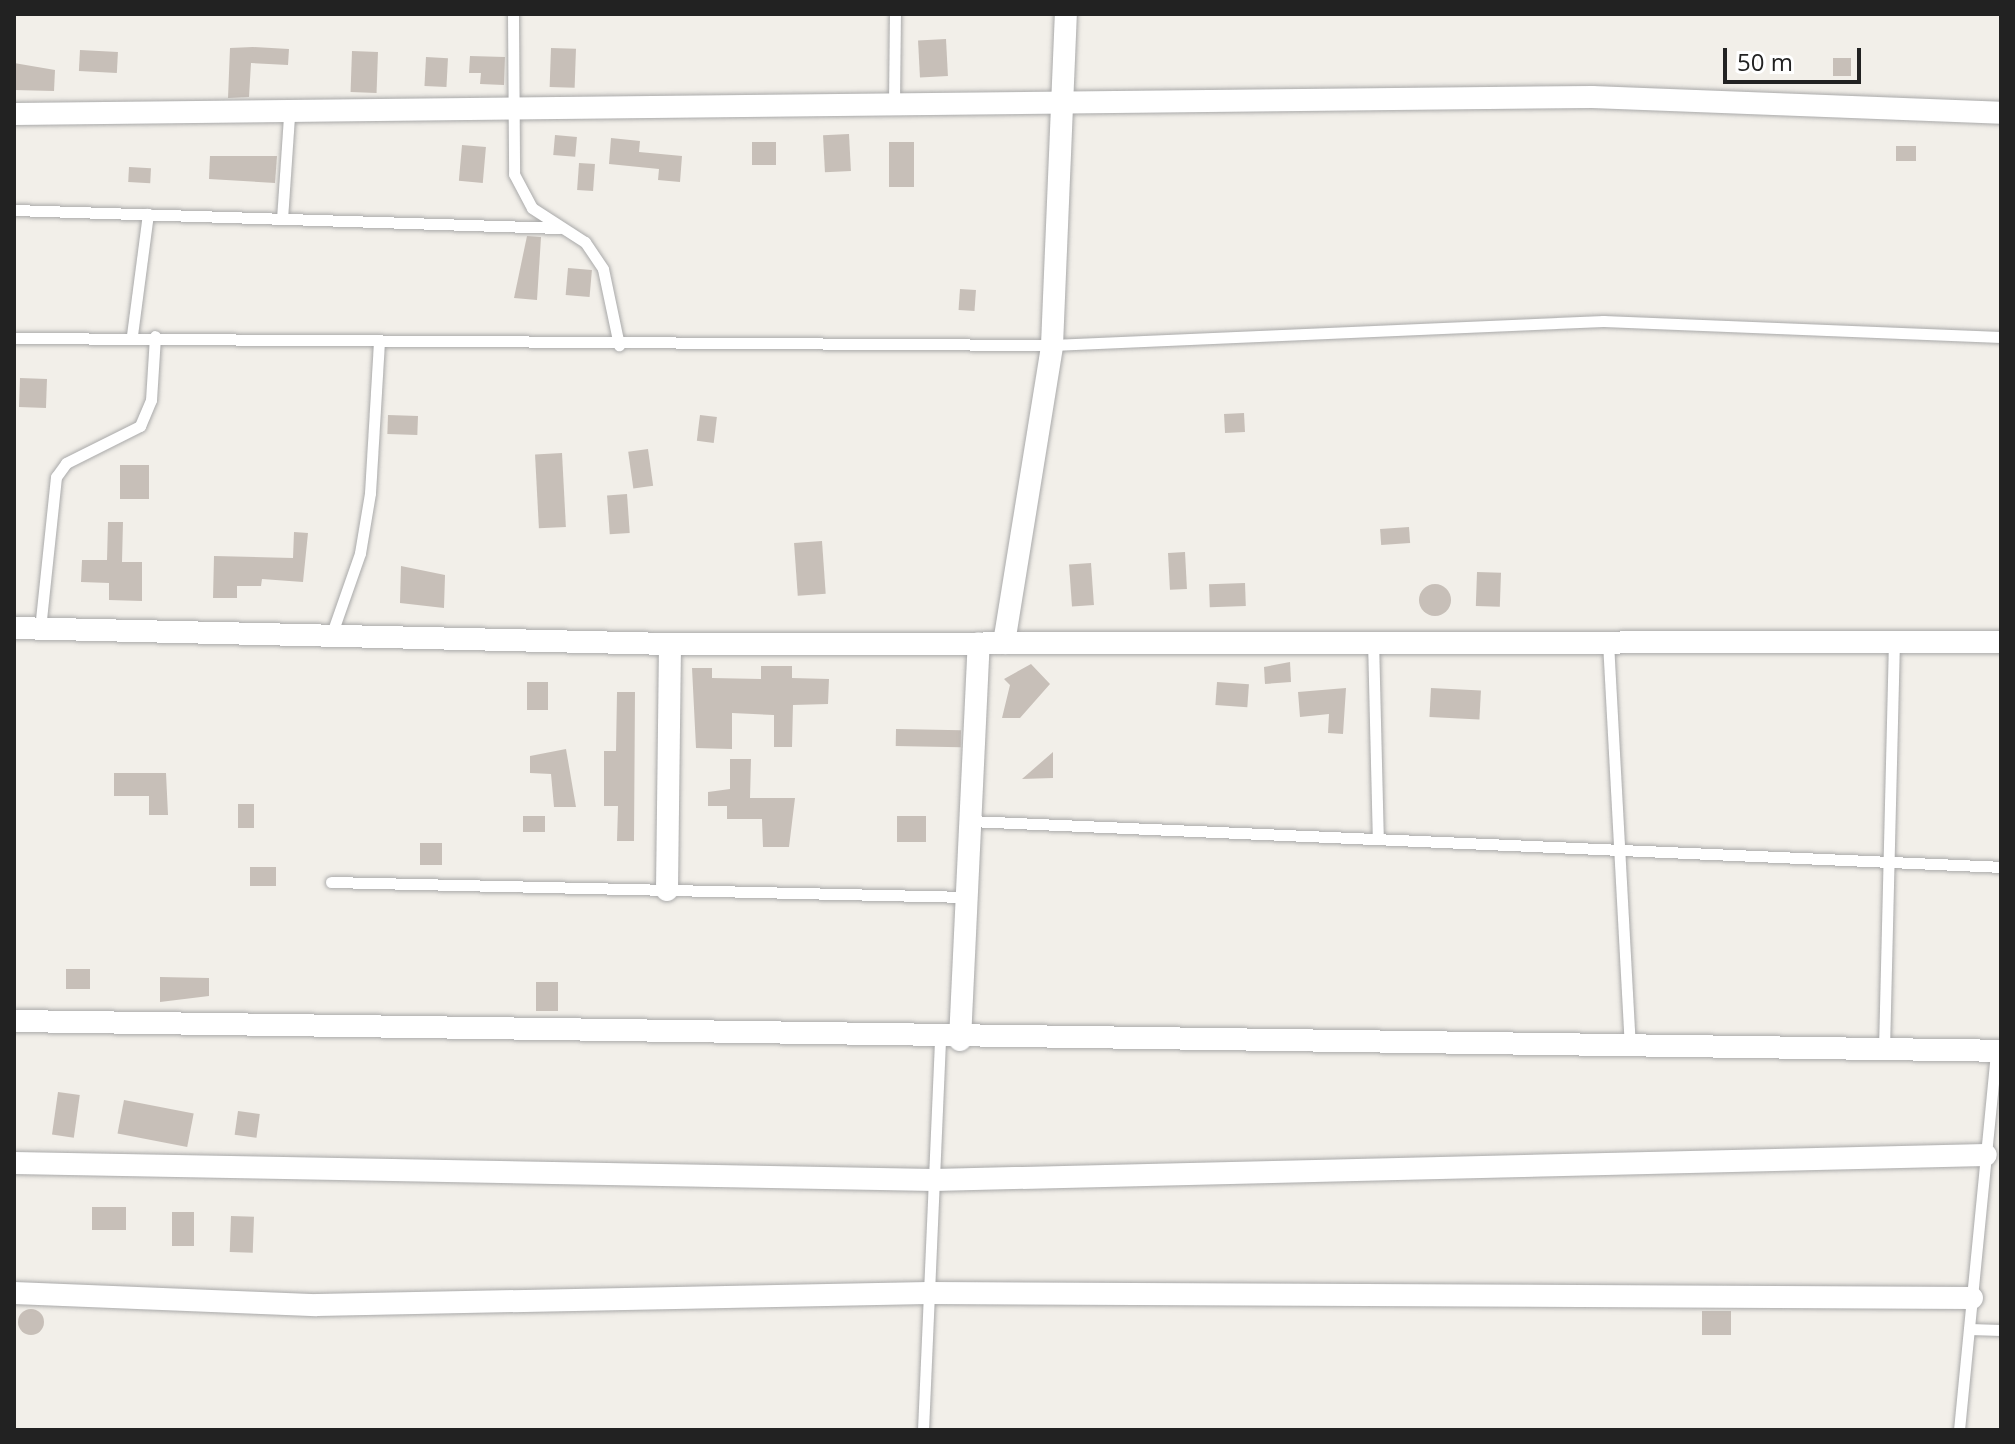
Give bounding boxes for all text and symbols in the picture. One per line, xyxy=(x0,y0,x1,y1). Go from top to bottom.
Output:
scale bar xyxy=(1727,32,1865,82)
text: 50 m xyxy=(1737,45,1793,78)

